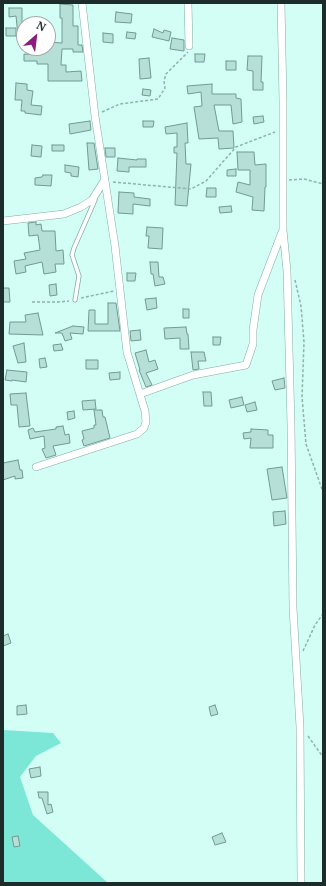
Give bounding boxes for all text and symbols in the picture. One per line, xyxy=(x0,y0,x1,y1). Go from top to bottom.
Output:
north arrow xyxy=(16,16,56,56)
text: N xyxy=(34,17,49,35)

